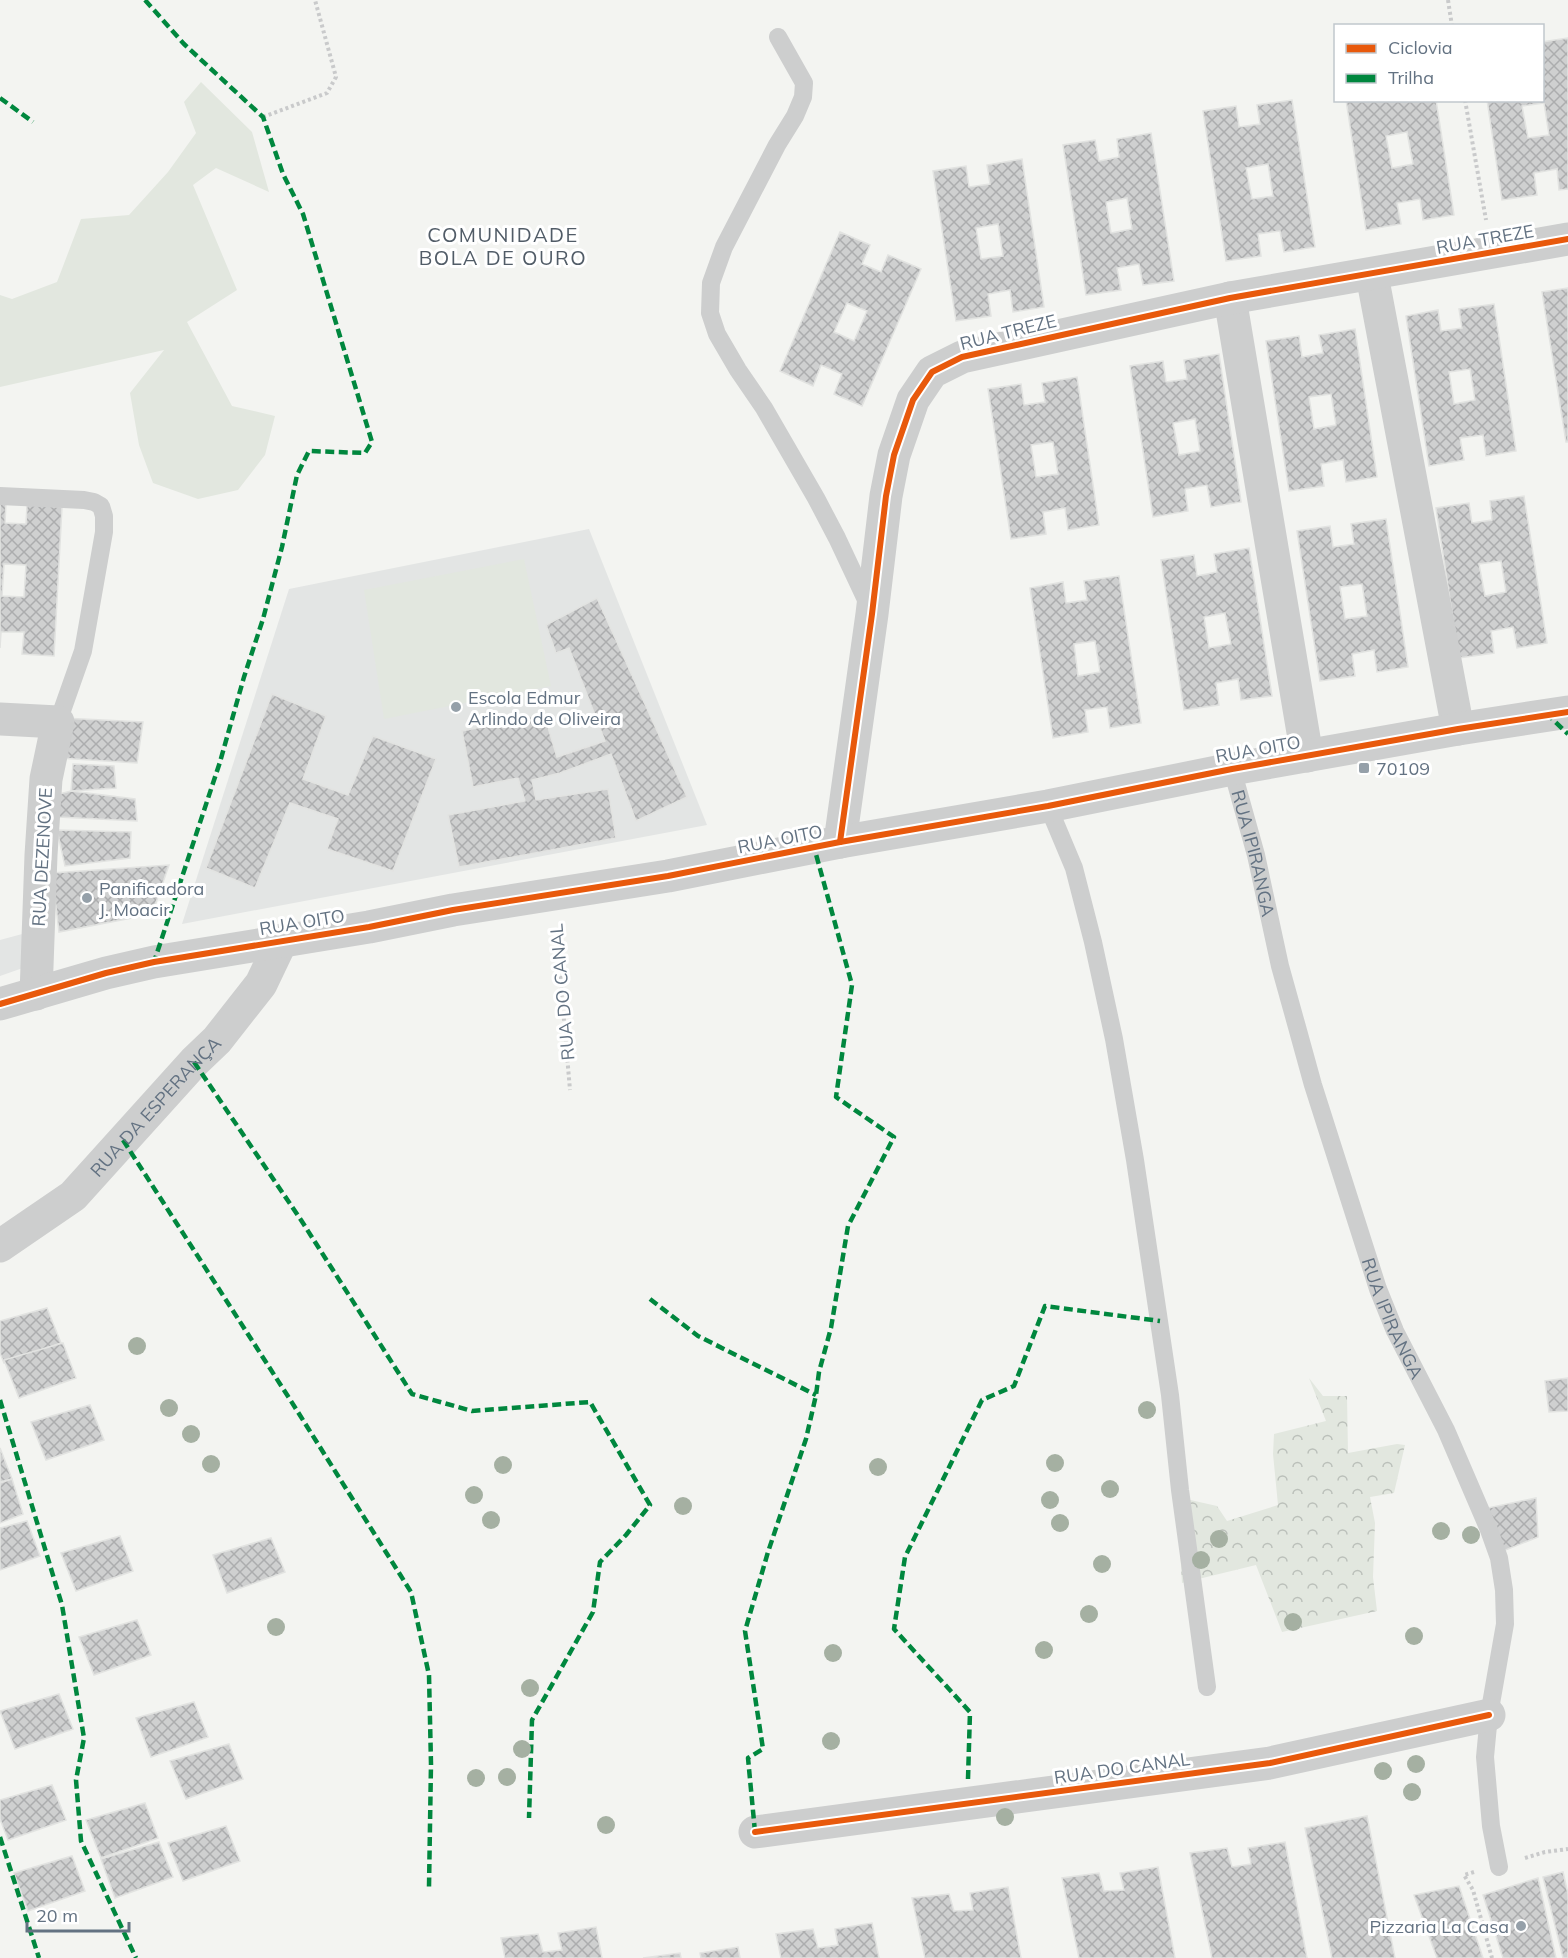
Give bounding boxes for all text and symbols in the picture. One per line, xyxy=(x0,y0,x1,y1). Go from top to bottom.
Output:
legend xyxy=(1334,24,1544,102)
text: Ciclovia xyxy=(1388,36,1453,59)
text: Trilha xyxy=(1388,66,1434,89)
street label: RUA TREZE xyxy=(1434,219,1536,259)
district label: COMUNIDADE BOLA DE OURO xyxy=(419,222,587,270)
street label: RUA TREZE xyxy=(957,309,1059,355)
place label: Escola Edmur Arlindo de Oliveira xyxy=(468,686,621,730)
marker: Escola Edmur Arlindo de Oliveira xyxy=(449,700,463,714)
street label: RUA OITO xyxy=(1214,730,1302,768)
place label: 70109 xyxy=(1376,757,1430,780)
marker: 70109 xyxy=(1357,761,1371,775)
street label: RUA DEZENOVE xyxy=(27,787,57,927)
street label: RUA IPIRANGA xyxy=(1227,787,1280,919)
street label: RUA OITO xyxy=(736,820,824,858)
place label: Panificadora J. Moacir xyxy=(99,877,204,921)
marker: Panificadora J. Moacir xyxy=(80,891,94,905)
street label: RUA OITO xyxy=(258,904,346,940)
street label: RUA DO CANAL xyxy=(545,922,579,1061)
street label: RUA DA ESPERANÇA xyxy=(85,1031,225,1181)
street label: RUA IPIRANGA xyxy=(1357,1255,1429,1383)
street label: RUA DO CANAL xyxy=(1052,1747,1192,1789)
scale bar xyxy=(27,1895,129,1933)
text: 20 m xyxy=(36,1904,78,1927)
place label: Pizzaria La Casa xyxy=(1369,1915,1509,1938)
marker: Pizzaria La Casa xyxy=(1514,1919,1528,1933)

